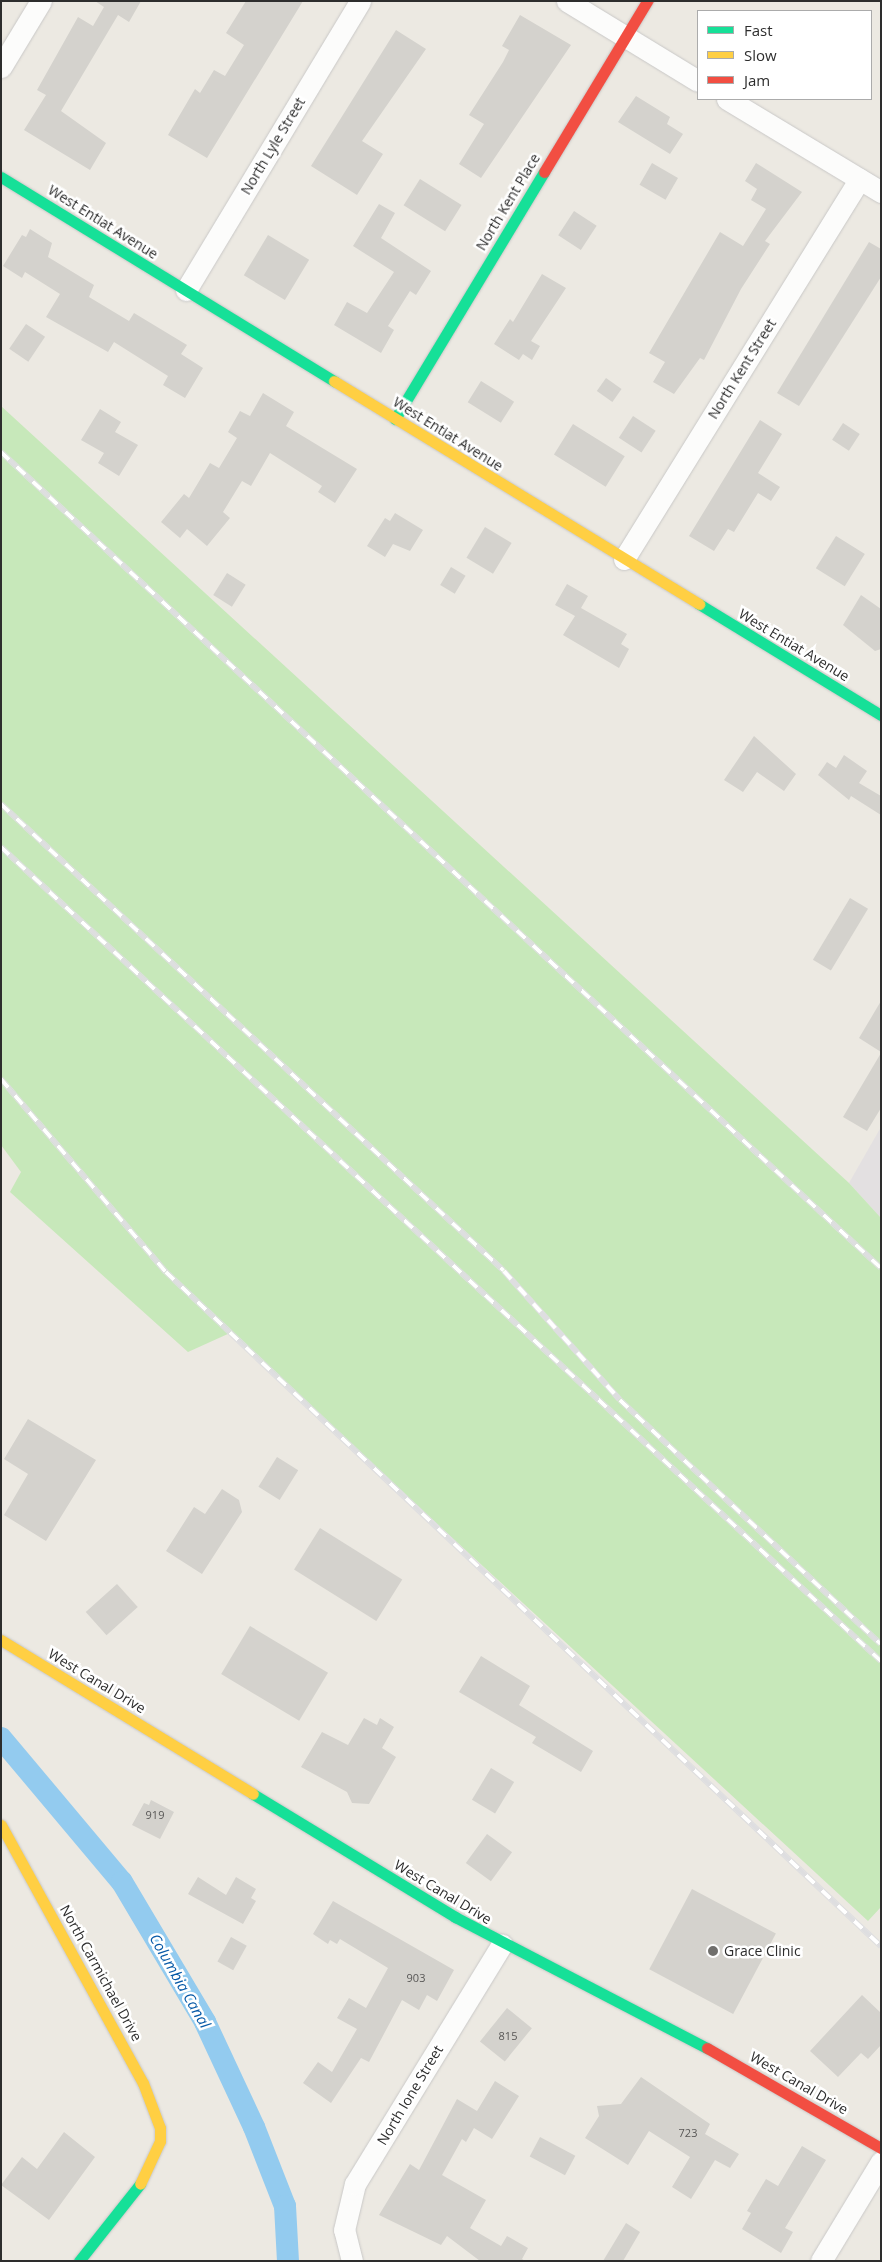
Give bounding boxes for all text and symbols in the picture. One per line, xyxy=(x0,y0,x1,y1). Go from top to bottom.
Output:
legend xyxy=(697,10,872,100)
text: Fast xyxy=(744,20,773,40)
text: Slow xyxy=(744,45,777,65)
text: Jam xyxy=(744,70,770,90)
street label: North Lyle Street xyxy=(237,94,309,198)
street label: North Kent Place xyxy=(473,151,543,253)
street label: West Entiat Avenue xyxy=(45,181,161,263)
street label: North Kent Street xyxy=(704,316,780,422)
street label: West Entiat Avenue xyxy=(390,393,506,475)
street label: West Entiat Avenue xyxy=(736,605,852,685)
street label: West Canal Drive xyxy=(45,1645,149,1717)
house number: 919 xyxy=(146,1808,164,1822)
street label: West Canal Drive xyxy=(391,1856,495,1928)
street label: North Carmichael Drive xyxy=(57,1902,145,2044)
water label: Columbia Canal xyxy=(146,1931,214,2031)
place label: Grace Clinic xyxy=(724,1943,801,1959)
marker: Grace Clinic xyxy=(706,1944,720,1958)
house number: 903 xyxy=(407,1971,425,1985)
house number: 815 xyxy=(499,2029,517,2043)
street label: North Ione Street xyxy=(374,2042,446,2148)
street label: West Canal Drive xyxy=(747,2048,851,2118)
house number: 723 xyxy=(679,2126,697,2140)

